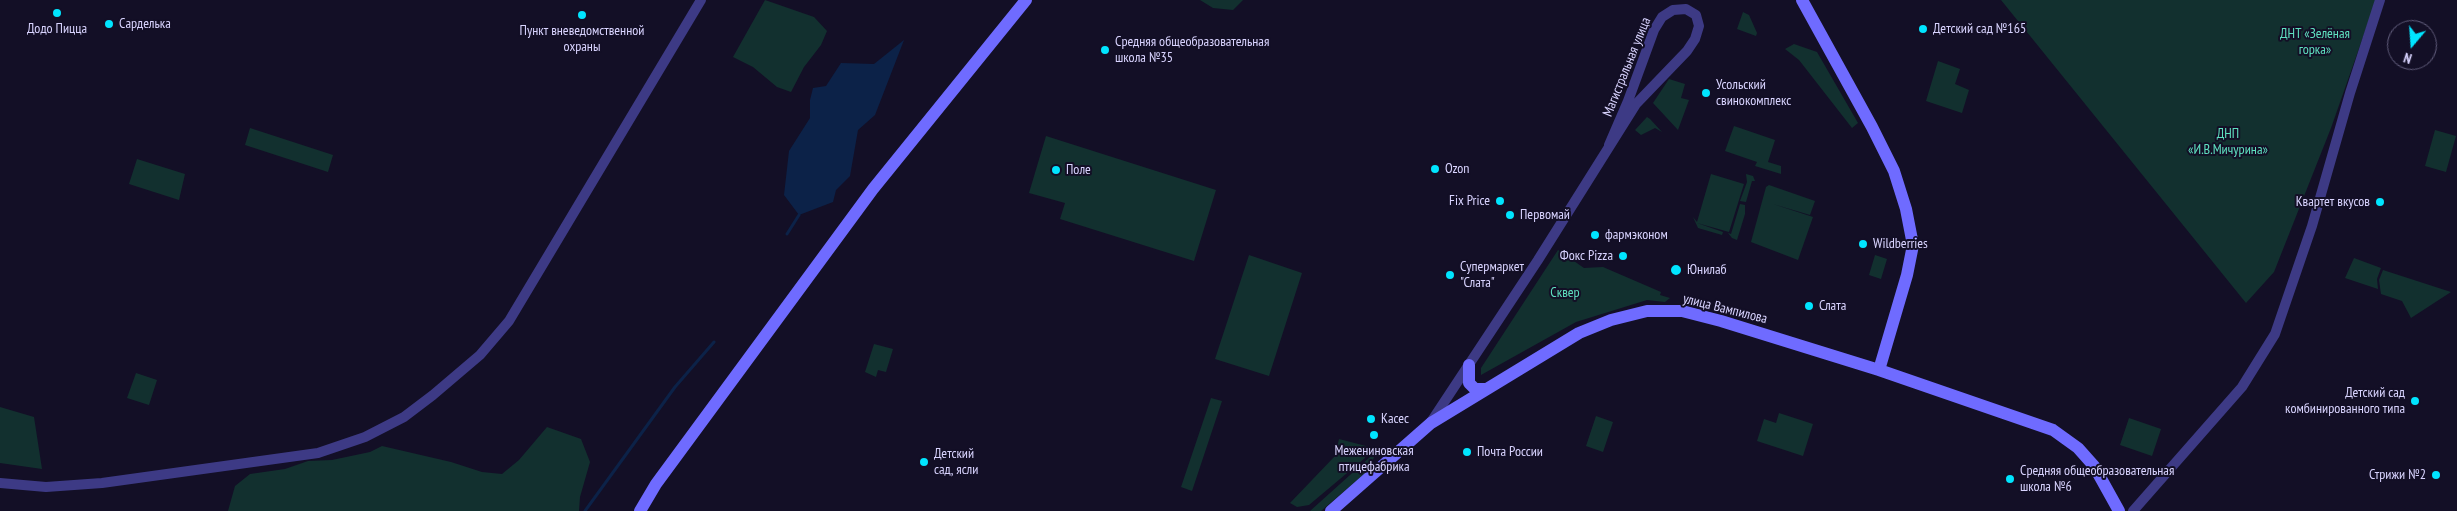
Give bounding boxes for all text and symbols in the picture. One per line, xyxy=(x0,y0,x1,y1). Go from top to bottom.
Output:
marker: Додо Пицца xyxy=(51,7,63,19)
marker: Пункт вневедомственной охраны xyxy=(576,9,588,21)
street label: Магистральная улица xyxy=(1599,15,1655,119)
place label: Сарделька xyxy=(119,16,171,32)
marker: Сарделька xyxy=(103,18,115,30)
north arrow xyxy=(2387,20,2437,70)
place label: Додо Пицца xyxy=(27,21,87,37)
place label: Детский сад №165 xyxy=(1933,21,2026,37)
place label: Пункт вневедомственной охраны xyxy=(520,23,644,56)
marker: Детский сад №165 xyxy=(1917,23,1929,35)
park label: ДНТ «Зелёная горка» xyxy=(2280,26,2350,58)
place label: Средняя общеобразовательная школа №35 xyxy=(1115,34,1269,66)
marker: Средняя общеобразовательная школа №35 xyxy=(1099,44,1111,56)
text: N xyxy=(2401,49,2414,68)
place label: Усольский свинокомплекс xyxy=(1716,77,1791,110)
marker: Усольский свинокомплекс xyxy=(1700,87,1712,99)
park label: ДНП «И.В.Мичурина» xyxy=(2188,126,2268,158)
place label: Ozon xyxy=(1445,161,1470,177)
place label: Поле xyxy=(1066,162,1091,178)
marker: Ozon xyxy=(1429,163,1441,175)
marker: Поле xyxy=(1050,164,1062,176)
place label: Fix Price xyxy=(1449,193,1490,209)
place label: Квартет вкусов xyxy=(2296,194,2370,210)
marker: Fix Price xyxy=(1494,195,1506,207)
marker: Квартет вкусов xyxy=(2374,196,2386,208)
place label: Первомай xyxy=(1520,207,1570,223)
marker: Первомай xyxy=(1504,209,1516,221)
place label: фармэконом xyxy=(1605,227,1668,243)
marker: фармэконом xyxy=(1589,229,1601,241)
place label: Wildberries xyxy=(1873,236,1928,252)
marker: Wildberries xyxy=(1857,238,1869,250)
place label: Фокс Pizza xyxy=(1560,248,1613,264)
marker: Фокс Pizza xyxy=(1617,250,1629,262)
place label: Супермаркет "Слата" xyxy=(1460,259,1524,292)
place label: Юнилаб xyxy=(1687,262,1727,278)
marker: Юнилаб xyxy=(1669,263,1683,277)
marker: Супермаркет "Слата" xyxy=(1444,269,1456,281)
park label: Сквер xyxy=(1550,285,1580,301)
street label: улица Вампилова xyxy=(1681,290,1769,328)
place label: Слата xyxy=(1819,298,1846,314)
marker: Слата xyxy=(1803,300,1815,312)
place label: Детский сад комбинированного типа xyxy=(2285,385,2405,418)
marker: Детский сад комбинированного типа xyxy=(2409,395,2421,407)
place label: Касес xyxy=(1381,411,1409,427)
marker: Касес xyxy=(1365,413,1377,425)
marker: Межениновская птицефабрика xyxy=(1368,429,1380,441)
place label: Межениновская птицефабрика xyxy=(1334,443,1414,476)
place label: Почта России xyxy=(1477,444,1543,460)
place label: Детский сад, ясли xyxy=(934,446,978,478)
marker: Почта России xyxy=(1461,446,1473,458)
marker: Детский сад, ясли xyxy=(918,456,930,468)
place label: Средняя общеобразовательная школа №6 xyxy=(2020,463,2174,496)
place label: Стрижи №2 xyxy=(2369,467,2426,483)
marker: Стрижи №2 xyxy=(2430,469,2442,481)
marker: Средняя общеобразовательная школа №6 xyxy=(2004,473,2016,485)

